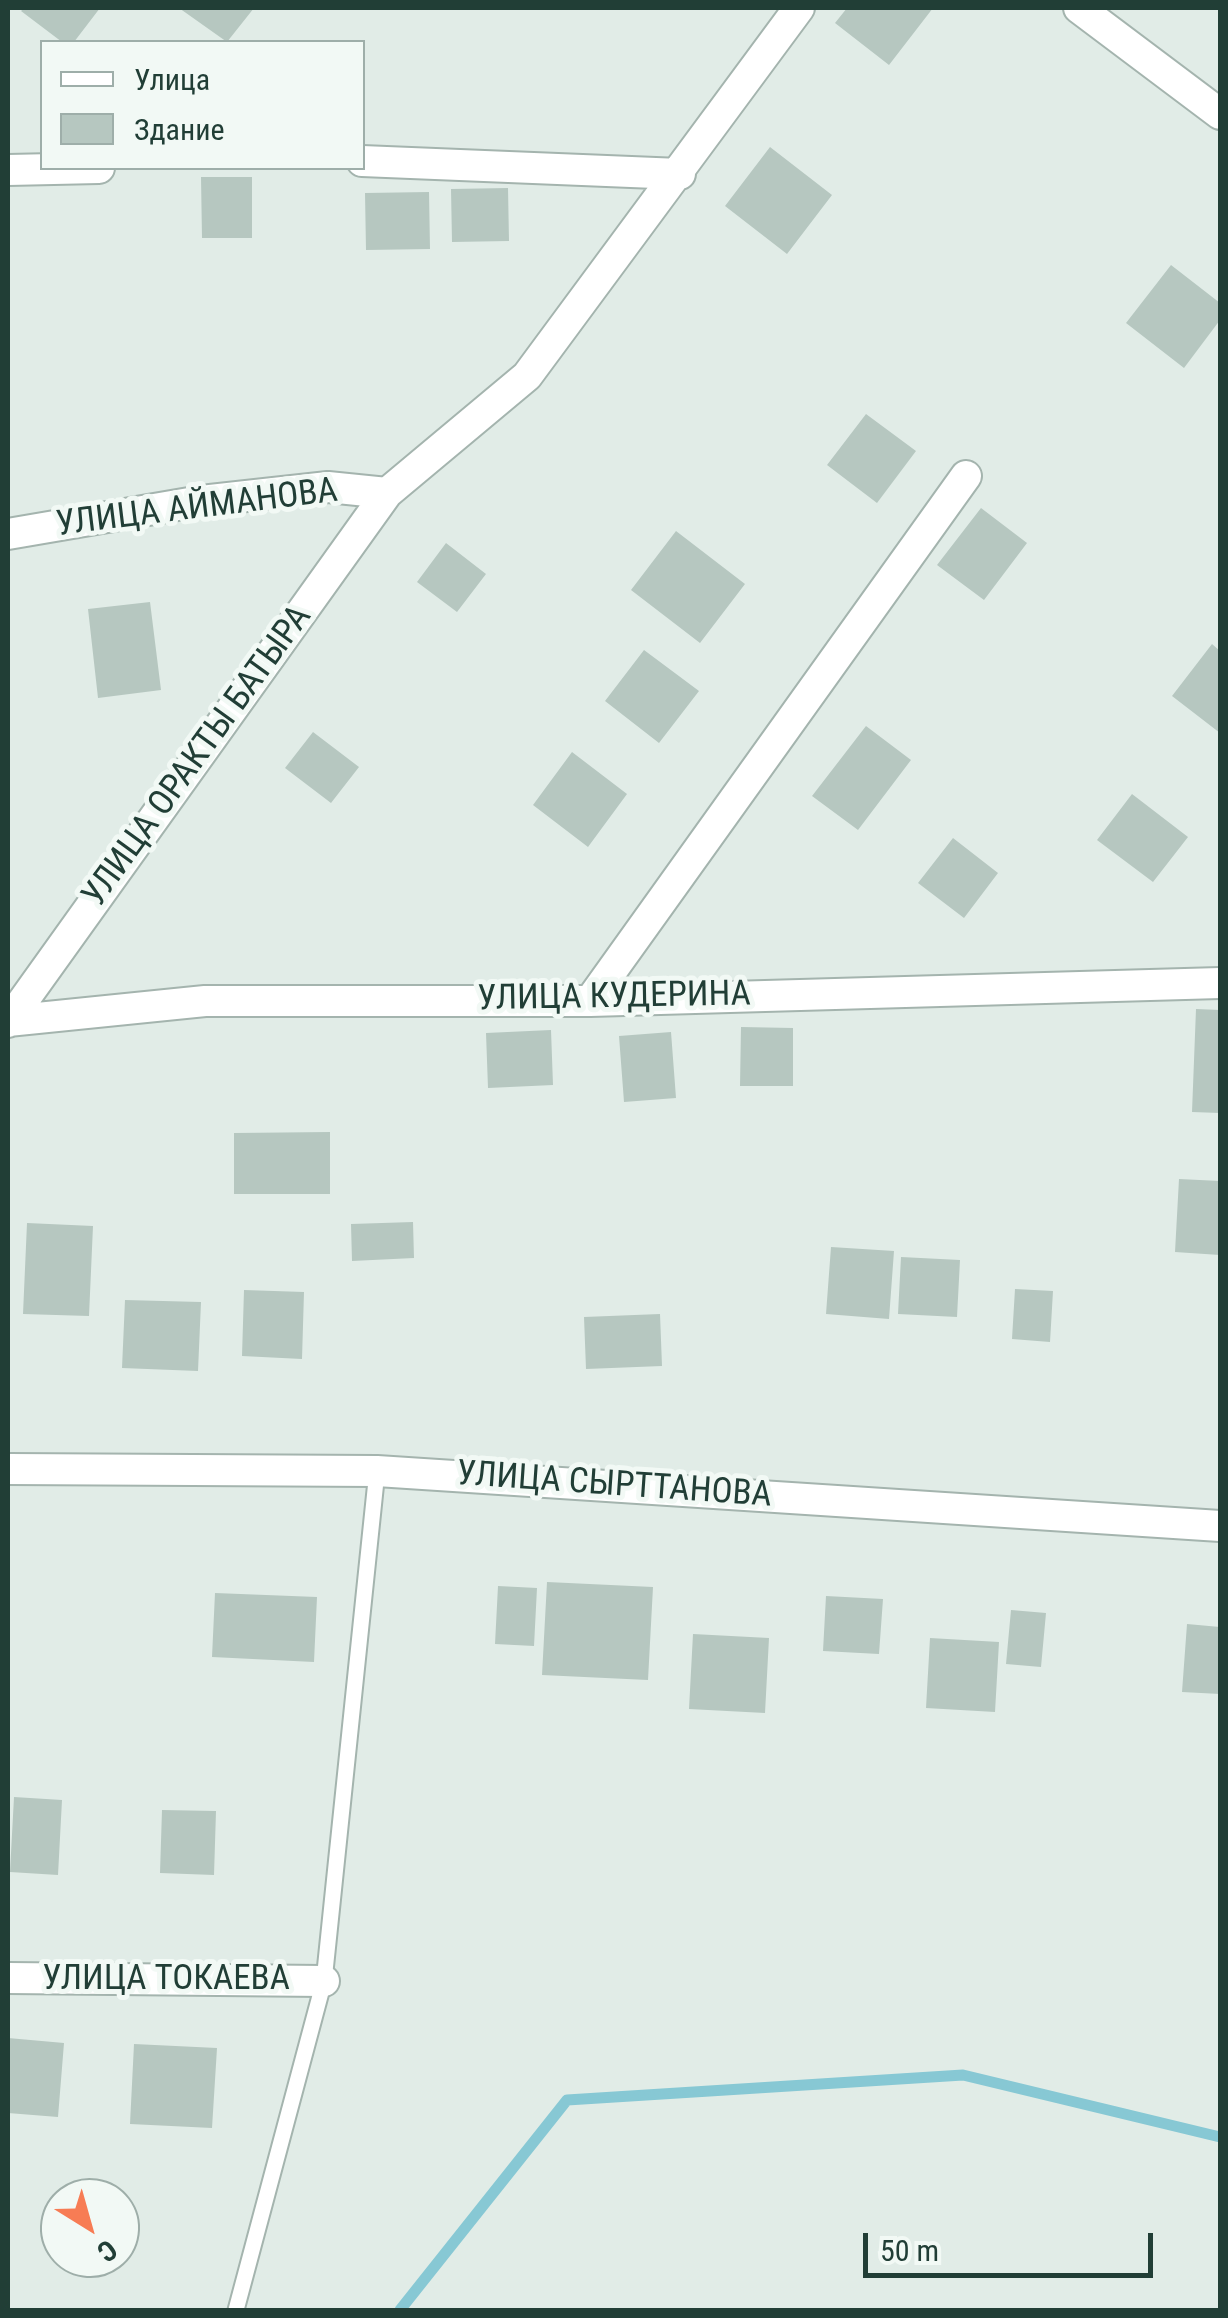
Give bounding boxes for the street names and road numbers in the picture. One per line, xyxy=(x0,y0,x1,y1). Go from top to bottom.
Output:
street label: УЛИЦА АЙМАНОВА xyxy=(54,471,340,547)
street label: УЛИЦА ОРАКТЫ БАТЫРА xyxy=(75,598,321,916)
street label: УЛИЦА КУДЕРИНА xyxy=(477,975,751,1021)
street label: УЛИЦА СЫРТТАНОВА xyxy=(455,1454,773,1518)
street label: УЛИЦА ТОКАЕВА xyxy=(42,1959,290,2001)

